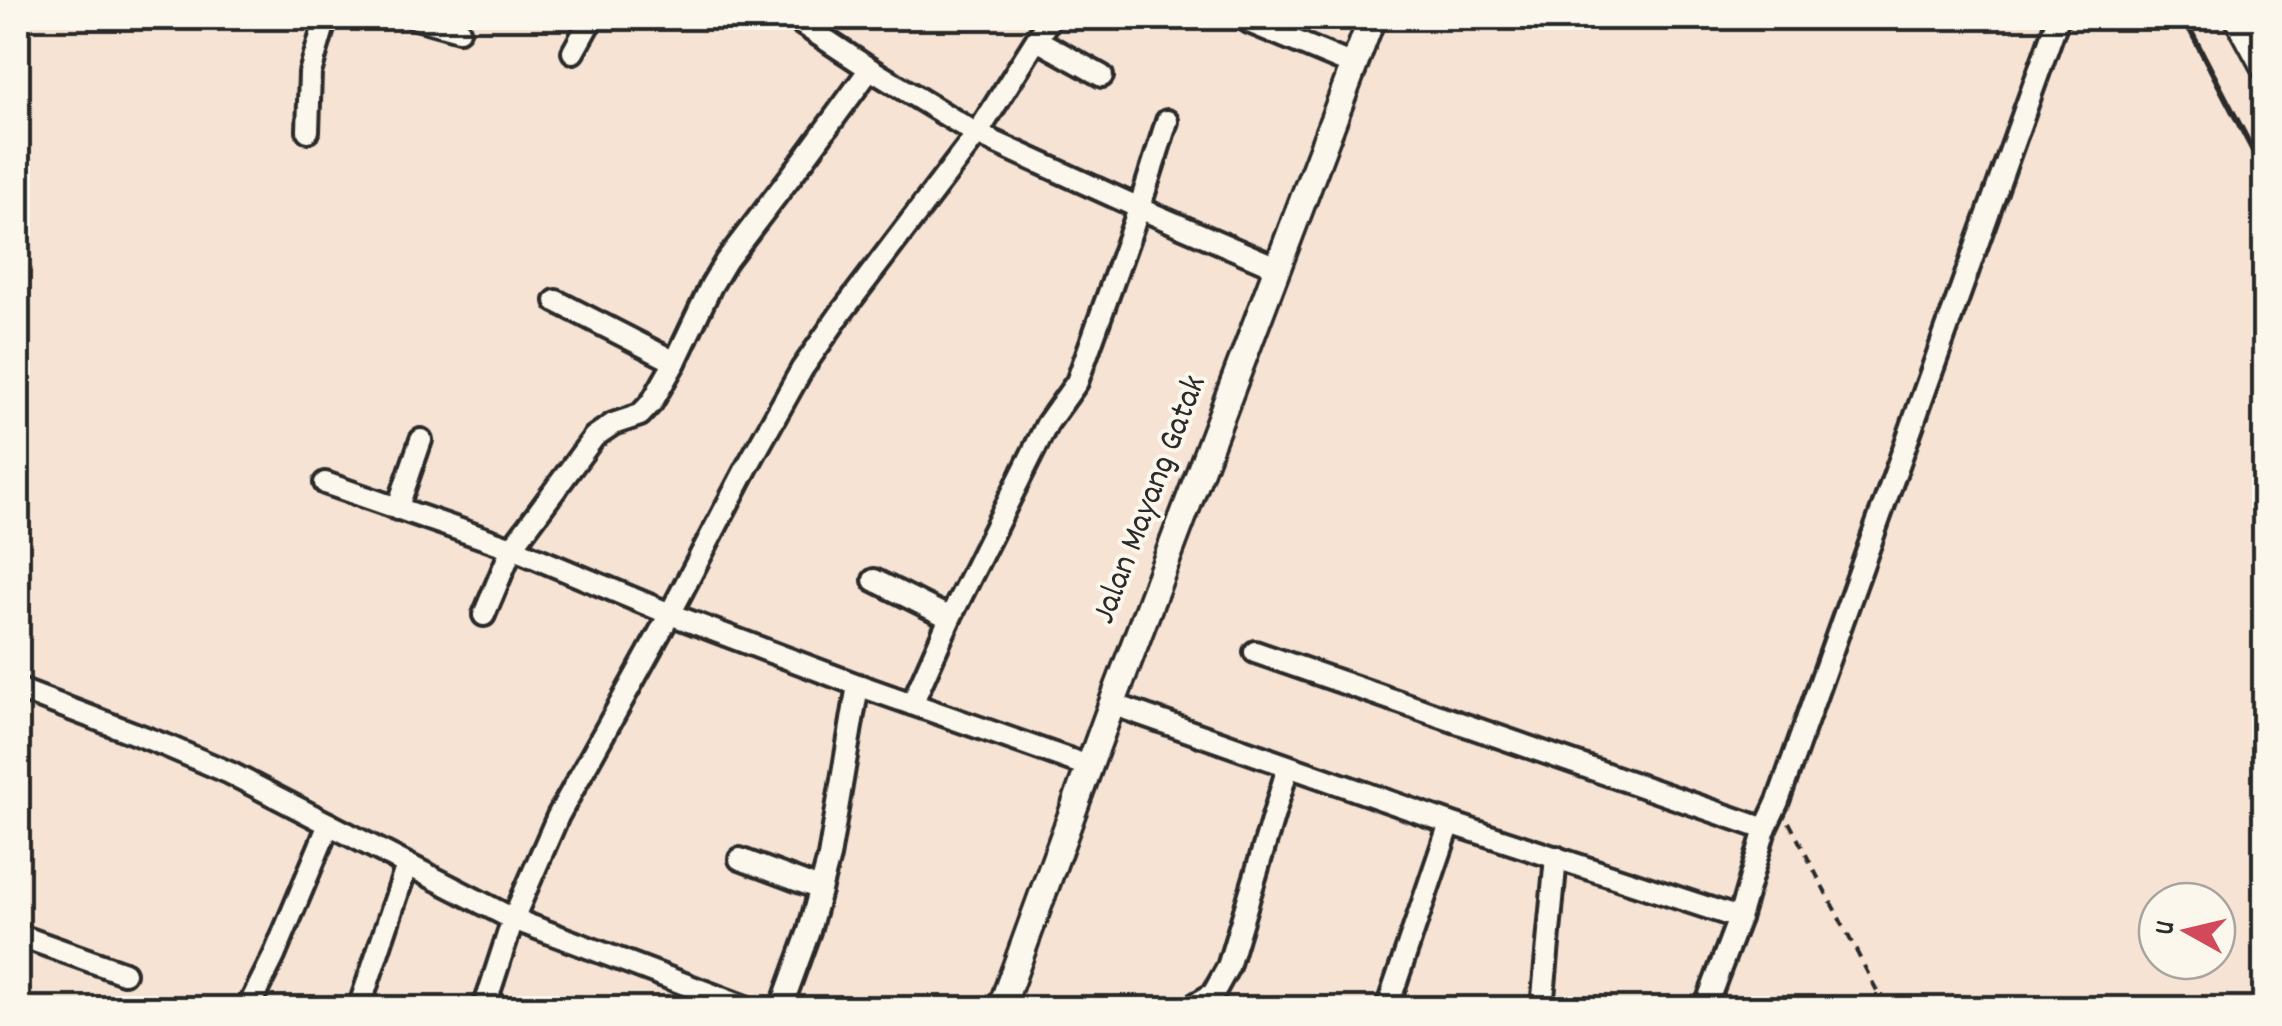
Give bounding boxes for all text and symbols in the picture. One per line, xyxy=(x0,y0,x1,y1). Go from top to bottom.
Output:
street label: Jalan Mayang Gatak xyxy=(1081,368,1221,632)
north arrow xyxy=(2137,881,2237,981)
text: U xyxy=(2146,919,2188,938)

